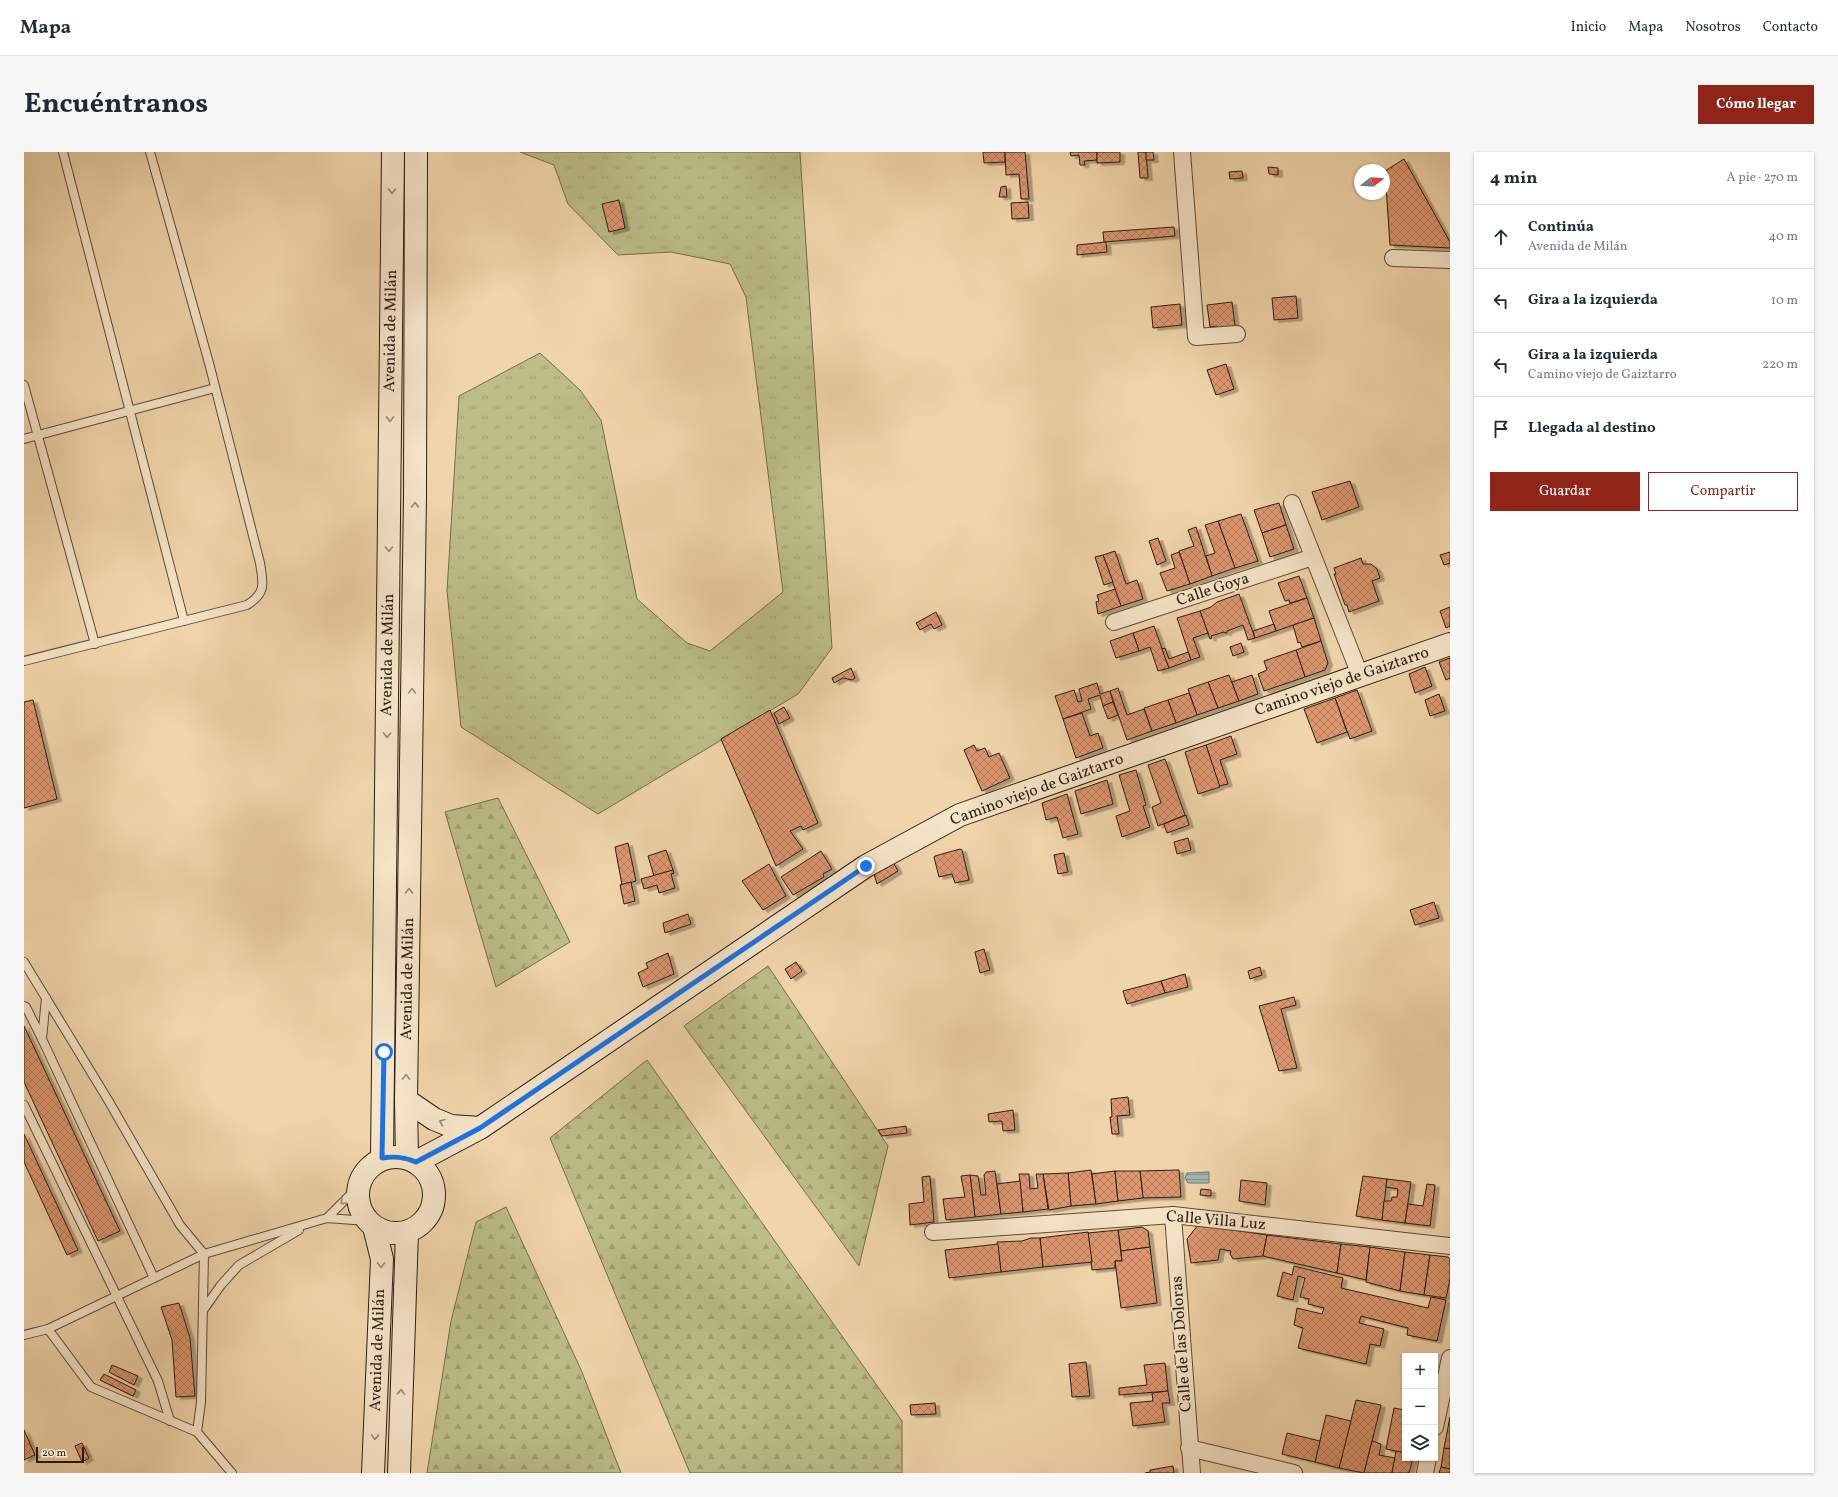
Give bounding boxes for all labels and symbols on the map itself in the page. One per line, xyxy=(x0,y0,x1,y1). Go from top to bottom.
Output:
north arrow xyxy=(1354,164,1390,200)
one-way arrow xyxy=(388,188,396,194)
street label: Avenida de Milán xyxy=(379,270,403,392)
one-way arrow xyxy=(386,416,394,422)
one-way arrow xyxy=(411,502,419,508)
one-way arrow xyxy=(385,546,393,552)
street label: Calle Goya xyxy=(1174,568,1252,612)
street label: Avenida de Milán xyxy=(376,594,400,716)
street label: Camino viejo de Gaiztarro xyxy=(1252,642,1432,722)
one-way arrow xyxy=(408,688,416,694)
one-way arrow xyxy=(383,732,391,738)
street label: Camino viejo de Gaiztarro xyxy=(947,748,1127,832)
route end xyxy=(857,857,875,875)
one-way arrow xyxy=(405,888,413,894)
street label: Avenida de Milán xyxy=(396,918,420,1040)
route start xyxy=(375,1043,393,1061)
one-way arrow xyxy=(402,1074,410,1080)
one-way arrow xyxy=(439,1119,446,1127)
one-way arrow xyxy=(340,1197,348,1205)
street label: Calle Villa Luz xyxy=(1165,1206,1267,1236)
one-way arrow xyxy=(377,1262,385,1268)
street label: Calle de las Doloras xyxy=(1166,1275,1198,1413)
street label: Avenida de Milán xyxy=(365,1288,391,1412)
one-way arrow xyxy=(397,1389,405,1395)
one-way arrow xyxy=(371,1434,379,1440)
scale bar xyxy=(36,1445,84,1464)

